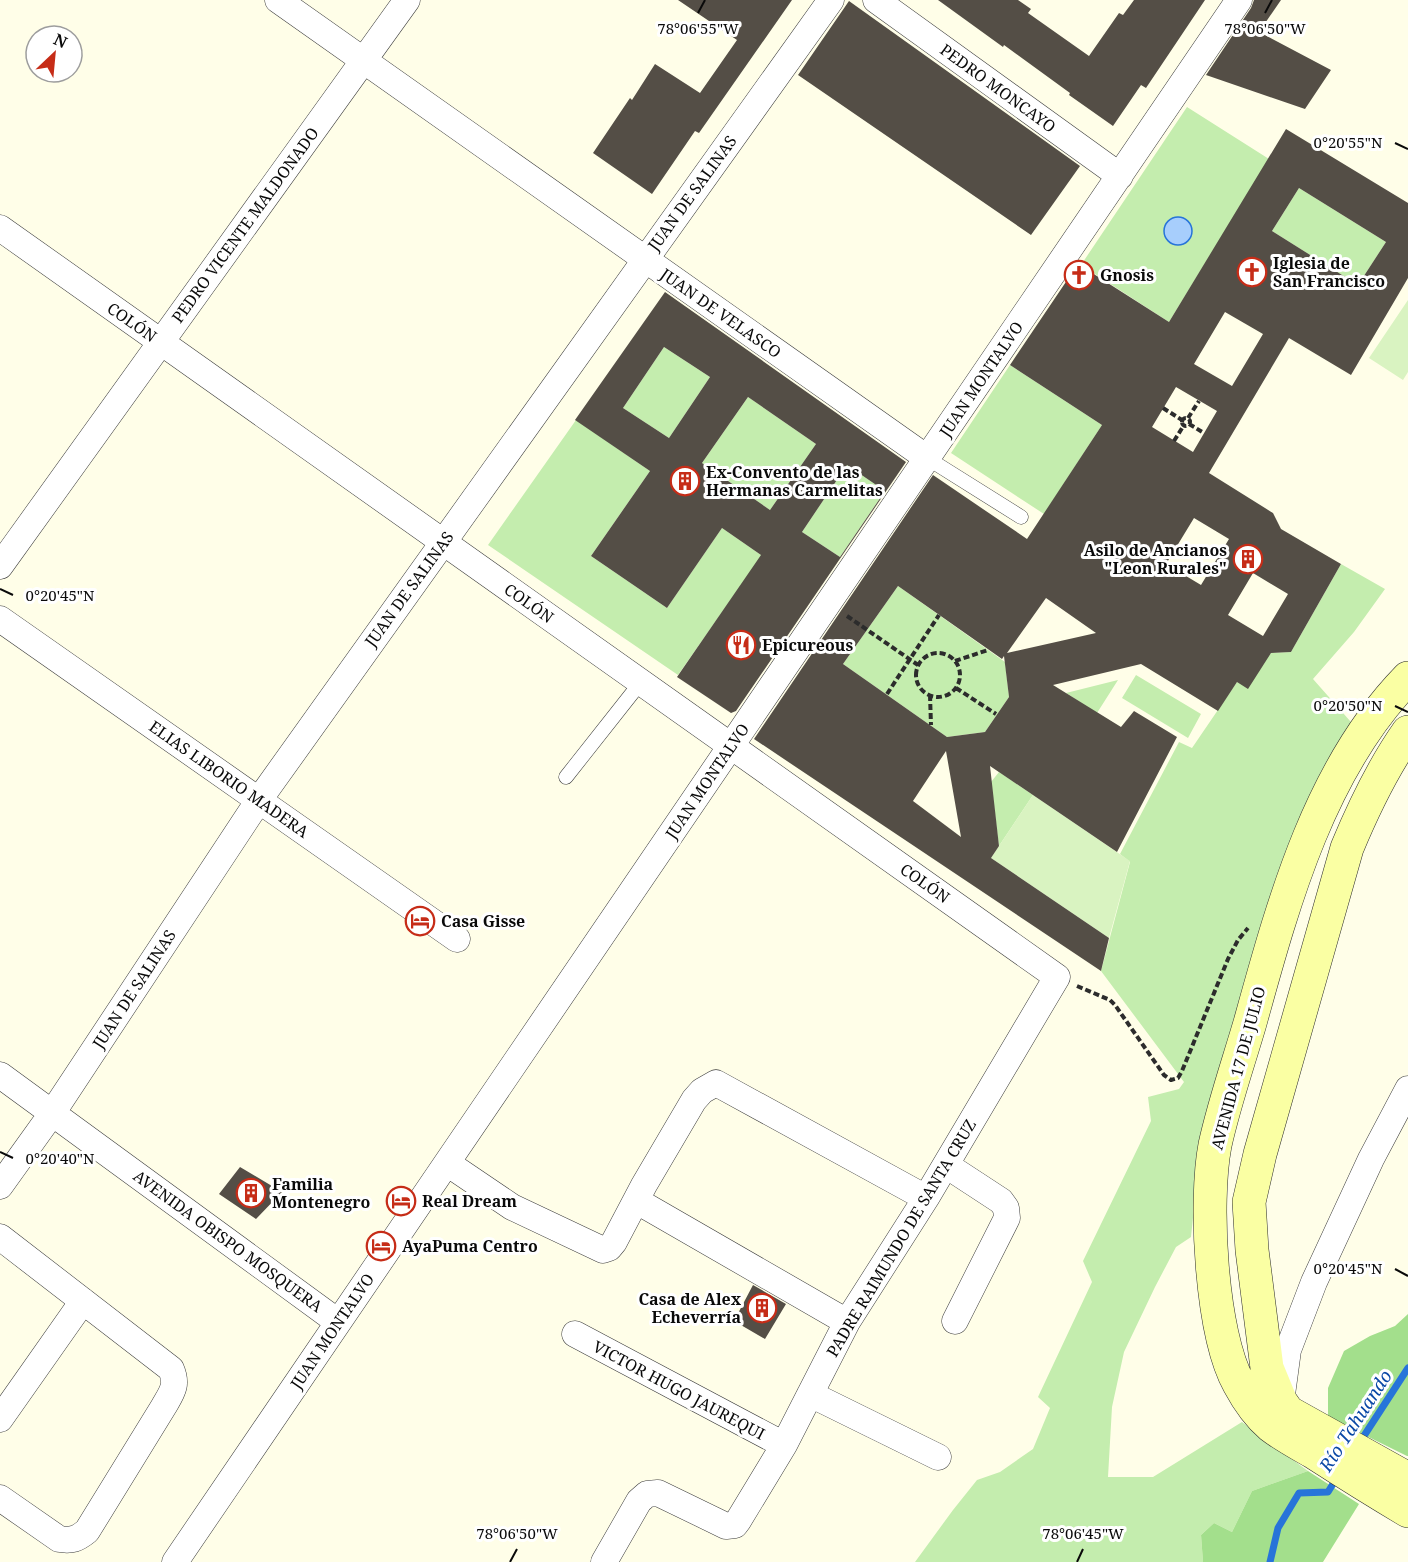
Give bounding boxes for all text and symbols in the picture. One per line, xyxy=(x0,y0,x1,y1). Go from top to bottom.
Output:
text: 78°06'55"W xyxy=(657,18,739,38)
text: 78°06'50"W xyxy=(1224,18,1306,38)
north arrow xyxy=(24,24,84,84)
text: N xyxy=(50,28,71,53)
street label: PEDRO MONCAYO xyxy=(936,39,1060,137)
street label: PEDRO VICENTE MALDONADO xyxy=(166,123,324,327)
street label: JUAN DE SALINAS xyxy=(642,131,741,256)
text: 0°20'55"N xyxy=(1314,132,1383,152)
place label: Iglesia de San Francisco xyxy=(1273,252,1385,292)
church icon: Iglesia de San Francisco xyxy=(1236,256,1268,288)
church icon: Gnosis xyxy=(1063,259,1095,291)
street label: JUAN DE VELASCO xyxy=(655,262,786,363)
place label: Gnosis xyxy=(1100,264,1154,286)
street label: COLÓN xyxy=(103,297,161,347)
street label: JUAN MONTALVO xyxy=(934,317,1028,442)
place label: Ex-Convento de las Hermanas Carmelitas xyxy=(706,461,883,501)
building icon: Ex-Convento de las Hermanas Carmelitas xyxy=(669,465,701,497)
street label: JUAN DE SALINAS xyxy=(359,527,458,652)
place label: Asilo de Ancianos "Leon Rurales" xyxy=(1084,539,1227,579)
building icon: Asilo de Ancianos "Leon Rurales" xyxy=(1232,543,1264,575)
street label: COLÓN xyxy=(500,578,558,628)
text: 0°20'45"N xyxy=(26,585,95,605)
restaurant icon: Epicureous xyxy=(725,629,757,661)
place label: Epicureous xyxy=(762,634,854,656)
text: 0°20'50"N xyxy=(1314,695,1383,715)
street label: ELIAS LIBORIO MADERA xyxy=(145,715,314,843)
street label: JUAN MONTALVO xyxy=(660,719,754,844)
street label: COLÓN xyxy=(896,858,954,908)
hotel icon: Casa Gisse xyxy=(404,905,436,937)
place label: Casa Gisse xyxy=(441,910,525,932)
street label: JUAN DE SALINAS xyxy=(87,925,181,1054)
street label: AVENIDA 17 DE JULIO xyxy=(1206,984,1270,1152)
street label: PADRE RAIMUNDO DE SANTA CRUZ xyxy=(821,1115,981,1361)
text: 0°20'40"N xyxy=(26,1148,95,1168)
street label: AVENIDA OBISPO MOSQUERA xyxy=(129,1165,328,1318)
place label: Familia Montenegro xyxy=(272,1173,371,1213)
building icon: Familia Montenegro xyxy=(235,1177,267,1209)
hotel icon: Real Dream xyxy=(385,1185,417,1217)
place label: Real Dream xyxy=(422,1190,517,1212)
hotel icon: AyaPuma Centro xyxy=(365,1230,397,1262)
place label: AyaPuma Centro xyxy=(402,1235,538,1257)
text: 0°20'45"N xyxy=(1314,1258,1383,1278)
street label: JUAN MONTALVO xyxy=(285,1269,379,1394)
place label: Casa de Alex Echeverría xyxy=(638,1288,742,1328)
building icon: Casa de Alex Echeverría xyxy=(746,1292,778,1324)
street label: VICTOR HUGO JAUREQUI xyxy=(589,1335,769,1445)
water label: Río Tahuando xyxy=(1313,1365,1397,1477)
text: 78°06'50"W xyxy=(476,1523,558,1543)
text: 78°06'45"W xyxy=(1042,1523,1124,1543)

